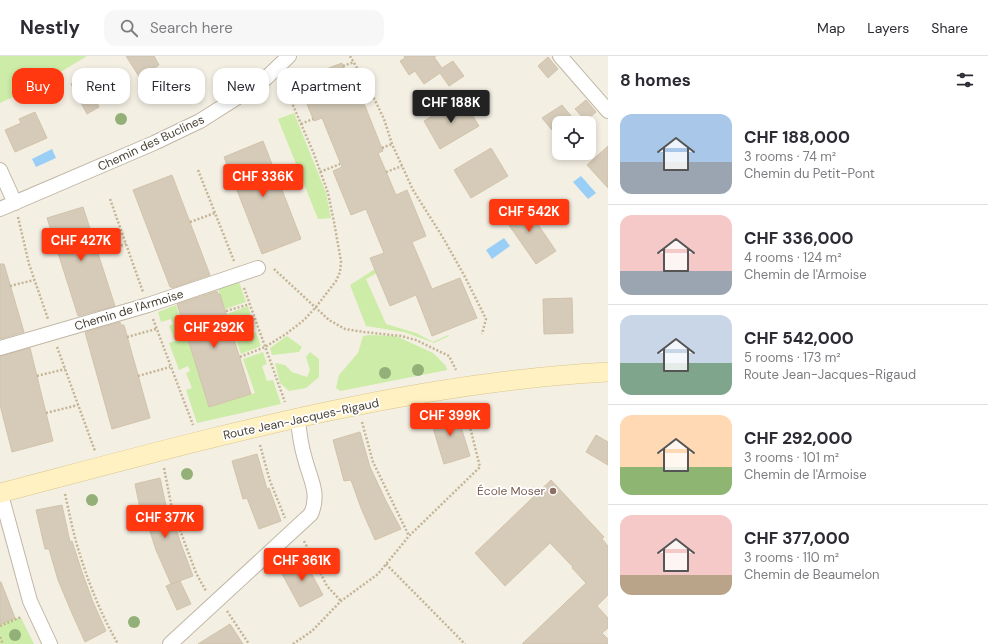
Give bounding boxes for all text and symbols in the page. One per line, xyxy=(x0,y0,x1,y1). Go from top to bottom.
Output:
search box xyxy=(104,10,384,46)
text: Nestly xyxy=(20,15,80,40)
icon: search xyxy=(118,17,140,39)
text: Search here xyxy=(150,18,233,38)
text: Map xyxy=(817,19,845,37)
text: Layers xyxy=(867,19,909,37)
text: Share xyxy=(931,19,968,37)
chip: Buy xyxy=(12,68,64,104)
chip: Rent xyxy=(72,68,130,104)
chip: Filters xyxy=(138,68,205,104)
chip: New xyxy=(213,68,269,104)
chip: Apartment xyxy=(277,68,375,104)
text: 8 homes xyxy=(620,69,691,91)
icon: filters xyxy=(954,69,976,91)
pin: CHF 188K xyxy=(410,90,492,124)
text: CHF 188K xyxy=(422,94,480,111)
street label: Chemin des Buclines xyxy=(95,111,207,175)
map controls xyxy=(552,116,596,160)
button: locate xyxy=(552,116,596,160)
text: CHF 188,000 xyxy=(744,126,850,148)
icon: home xyxy=(652,130,700,178)
text: 3 rooms · 74 m² xyxy=(744,148,836,165)
pin: CHF 336K xyxy=(222,164,304,198)
text: Chemin du Petit-Pont xyxy=(744,165,875,182)
text: CHF 336K xyxy=(232,168,294,185)
pin: CHF 542K xyxy=(488,199,570,233)
text: CHF 542K xyxy=(498,203,560,220)
text: CHF 336,000 xyxy=(744,227,854,249)
pin: CHF 427K xyxy=(40,228,122,262)
icon: home xyxy=(652,231,700,279)
text: CHF 427K xyxy=(51,232,111,249)
text: 4 rooms · 124 m² xyxy=(744,249,841,266)
text: Chemin de l'Armoise xyxy=(744,266,867,283)
street label: Chemin de l'Armoise xyxy=(72,286,186,334)
pin: CHF 292K xyxy=(173,315,255,349)
text: CHF 292K xyxy=(184,319,244,336)
text: CHF 542,000 xyxy=(744,327,854,349)
icon: home xyxy=(652,331,700,379)
text: 5 rooms · 173 m² xyxy=(744,349,841,366)
text: Route Jean-Jacques-Rigaud xyxy=(744,366,916,383)
street label: Route Jean-Jacques-Rigaud xyxy=(222,395,380,443)
pin: CHF 399K xyxy=(409,403,491,437)
text: CHF 399K xyxy=(419,407,481,424)
text: CHF 292,000 xyxy=(744,427,852,449)
icon: home xyxy=(652,431,700,479)
text: 3 rooms · 101 m² xyxy=(744,449,839,466)
text: Chemin de l'Armoise xyxy=(744,466,867,483)
place label: École Moser xyxy=(477,483,546,499)
marker: École Moser xyxy=(548,486,558,496)
pin: CHF 377K xyxy=(124,505,206,539)
text: CHF 377K xyxy=(135,509,195,526)
text: CHF 377,000 xyxy=(744,527,850,549)
icon: home xyxy=(652,531,700,579)
pin: CHF 361K xyxy=(261,548,343,582)
text: 3 rooms · 110 m² xyxy=(744,549,839,566)
text: CHF 361K xyxy=(273,552,331,569)
text: Chemin de Beaumelon xyxy=(744,566,880,583)

